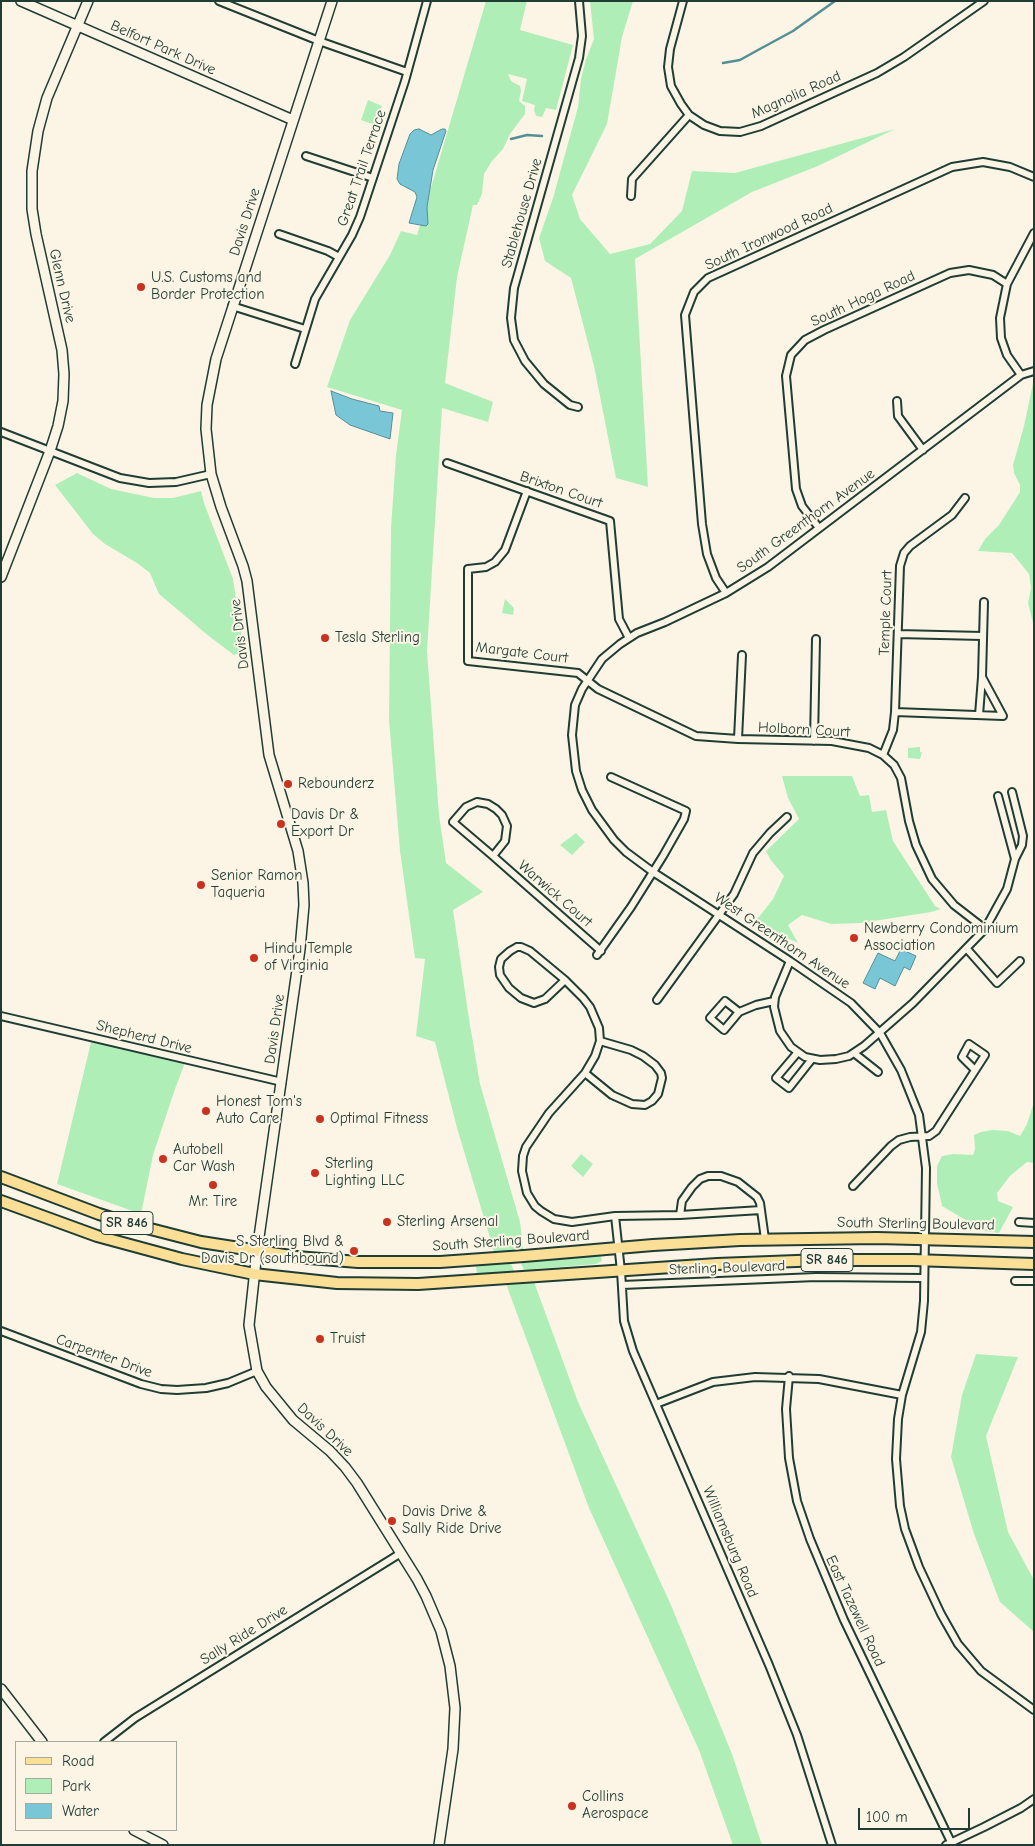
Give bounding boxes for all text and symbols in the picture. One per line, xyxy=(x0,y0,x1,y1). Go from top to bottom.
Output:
street label: Belfort Park Drive xyxy=(108,17,218,79)
street label: Magnolia Road xyxy=(748,67,844,123)
street label: Great Trail Terrace xyxy=(334,107,390,229)
street label: Stablehouse Drive xyxy=(498,156,546,270)
street label: Davis Drive xyxy=(226,186,264,258)
street label: South Ironwood Road xyxy=(702,199,836,275)
street label: Glenn Drive xyxy=(45,247,79,325)
street label: South Hoga Road xyxy=(808,267,918,331)
place label: U.S. Customs and Border Protection xyxy=(151,269,265,304)
marker: U.S. Customs and Border Protection xyxy=(135,281,147,293)
street label: South Greenthorn Avenue xyxy=(733,465,879,577)
street label: Brixton Court xyxy=(517,468,605,512)
street label: Temple Court xyxy=(876,570,896,656)
street label: Davis Drive xyxy=(227,598,253,670)
place label: Tesla Sterling xyxy=(335,629,420,647)
marker: Tesla Sterling xyxy=(319,632,331,644)
street label: Margate Court xyxy=(475,638,569,668)
street label: Holborn Court xyxy=(757,719,851,741)
place label: Rebounderz xyxy=(298,775,374,793)
marker: Rebounderz xyxy=(282,778,294,790)
place label: Davis Dr & Export Dr xyxy=(291,806,359,841)
marker: Davis Dr & Export Dr xyxy=(275,818,287,830)
street label: Warwick Court xyxy=(514,857,596,931)
place label: Senior Ramon Taqueria xyxy=(211,867,303,902)
marker: Senior Ramon Taqueria xyxy=(195,879,207,891)
street label: West Greenthorn Avenue xyxy=(711,889,853,993)
place label: Newberry Condominium Association xyxy=(864,920,1018,955)
marker: Newberry Condominium Association xyxy=(848,932,860,944)
place label: Hindu Temple of Virginia xyxy=(264,940,352,975)
marker: Hindu Temple of Virginia xyxy=(248,952,260,964)
street label: Davis Drive xyxy=(261,993,289,1065)
street label: Shepherd Drive xyxy=(94,1016,194,1058)
place label: Honest Tom's Auto Care xyxy=(216,1093,302,1128)
marker: Honest Tom's Auto Care xyxy=(200,1105,212,1117)
place label: Optimal Fitness xyxy=(330,1110,428,1128)
marker: Optimal Fitness xyxy=(314,1113,326,1125)
place label: Autobell Car Wash xyxy=(173,1141,235,1176)
marker: Autobell Car Wash xyxy=(157,1153,169,1165)
place label: Sterling Lighting LLC xyxy=(325,1155,405,1190)
marker: Sterling Lighting LLC xyxy=(309,1167,321,1179)
marker: Mr. Tire xyxy=(207,1179,219,1191)
place label: Mr. Tire xyxy=(189,1193,237,1211)
road number: SR 846 xyxy=(101,1212,153,1234)
place label: Sterling Arsenal xyxy=(397,1213,498,1231)
street label: South Sterling Boulevard xyxy=(837,1214,995,1234)
marker: Sterling Arsenal xyxy=(381,1216,393,1228)
street label: South Sterling Boulevard xyxy=(432,1227,590,1255)
place label: S Sterling Blvd & Davis Dr (southbound) xyxy=(201,1233,344,1268)
marker: S Sterling Blvd & Davis Dr (southbound) xyxy=(348,1245,360,1257)
road number: SR 846 xyxy=(801,1248,853,1272)
street label: Sterling Boulevard xyxy=(669,1257,785,1279)
street label: Carpenter Drive xyxy=(53,1330,155,1382)
place label: Truist xyxy=(330,1330,365,1348)
marker: Truist xyxy=(314,1333,326,1345)
street label: Davis Drive xyxy=(293,1399,357,1461)
street label: Williamsburg Road xyxy=(698,1484,762,1600)
place label: Davis Drive & Sally Ride Drive xyxy=(402,1503,501,1538)
marker: Davis Drive & Sally Ride Drive xyxy=(386,1515,398,1527)
street label: East Tazewell Road xyxy=(821,1553,889,1669)
street label: Sally Ride Drive xyxy=(197,1601,291,1669)
legend xyxy=(15,1741,178,1831)
text: Road xyxy=(62,1752,94,1770)
text: Park xyxy=(62,1777,91,1795)
place label: Collins Aerospace xyxy=(582,1788,648,1823)
scale bar xyxy=(860,1798,972,1830)
marker: Collins Aerospace xyxy=(566,1800,578,1812)
text: Water xyxy=(62,1802,99,1820)
text: 100 m xyxy=(866,1808,908,1826)

